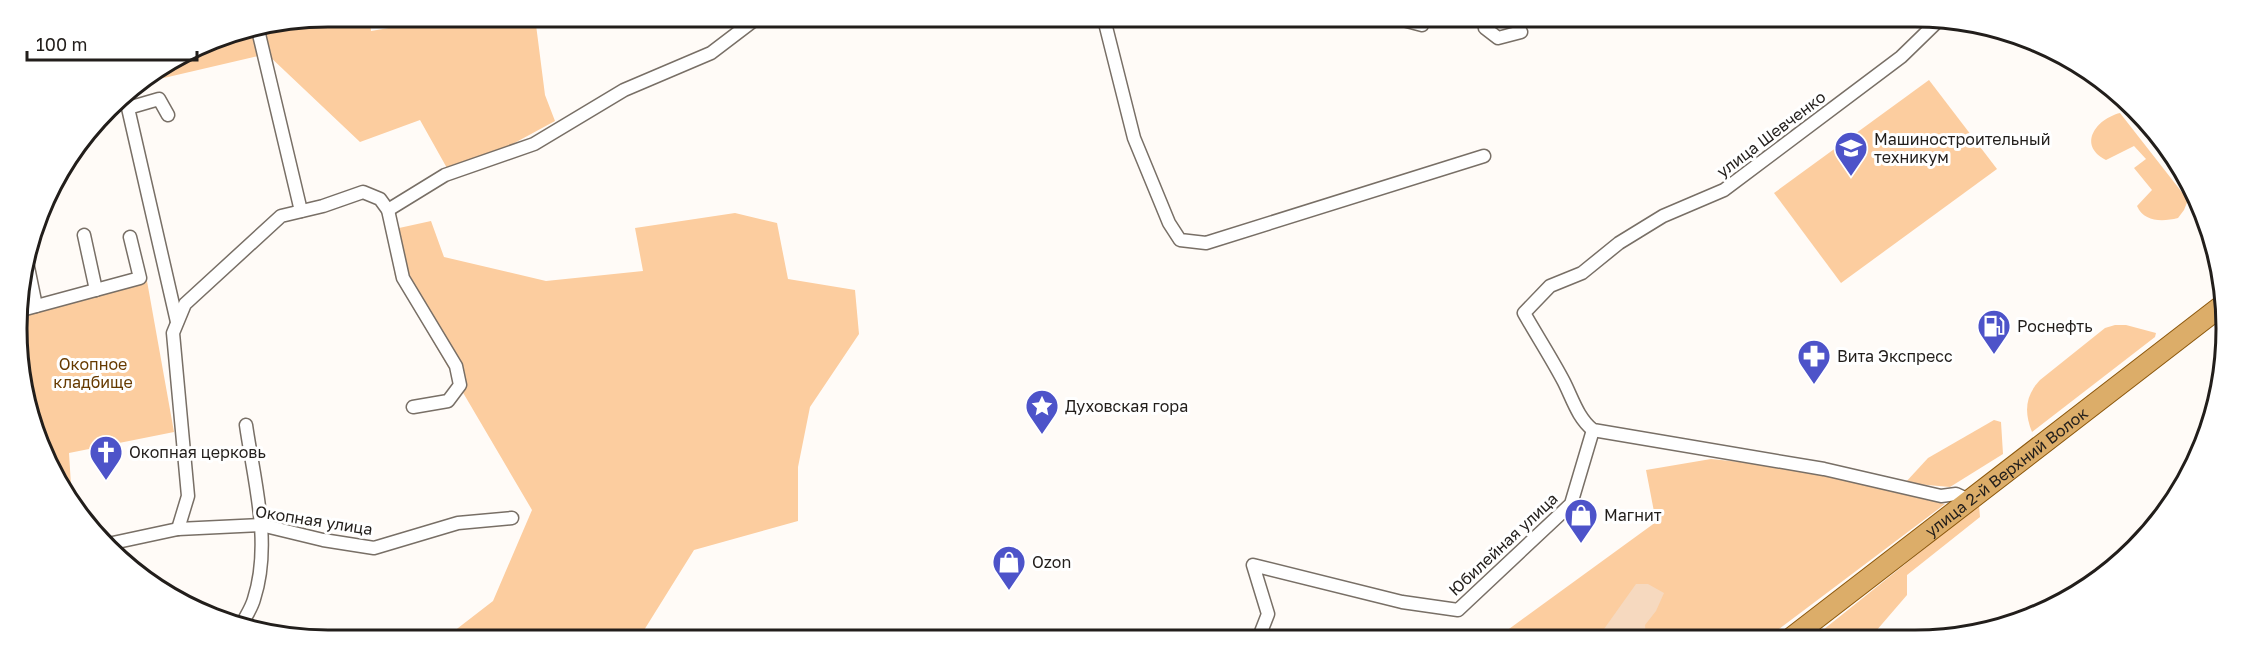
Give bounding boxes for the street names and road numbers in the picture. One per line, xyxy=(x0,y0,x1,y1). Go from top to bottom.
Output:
street label: улица Шевченко xyxy=(1713,87,1829,181)
street label: улица 2-й Верхний Волок xyxy=(1921,403,2092,541)
street label: Юбилейная улица xyxy=(1444,488,1562,600)
street label: Окопная улица xyxy=(254,501,374,539)

